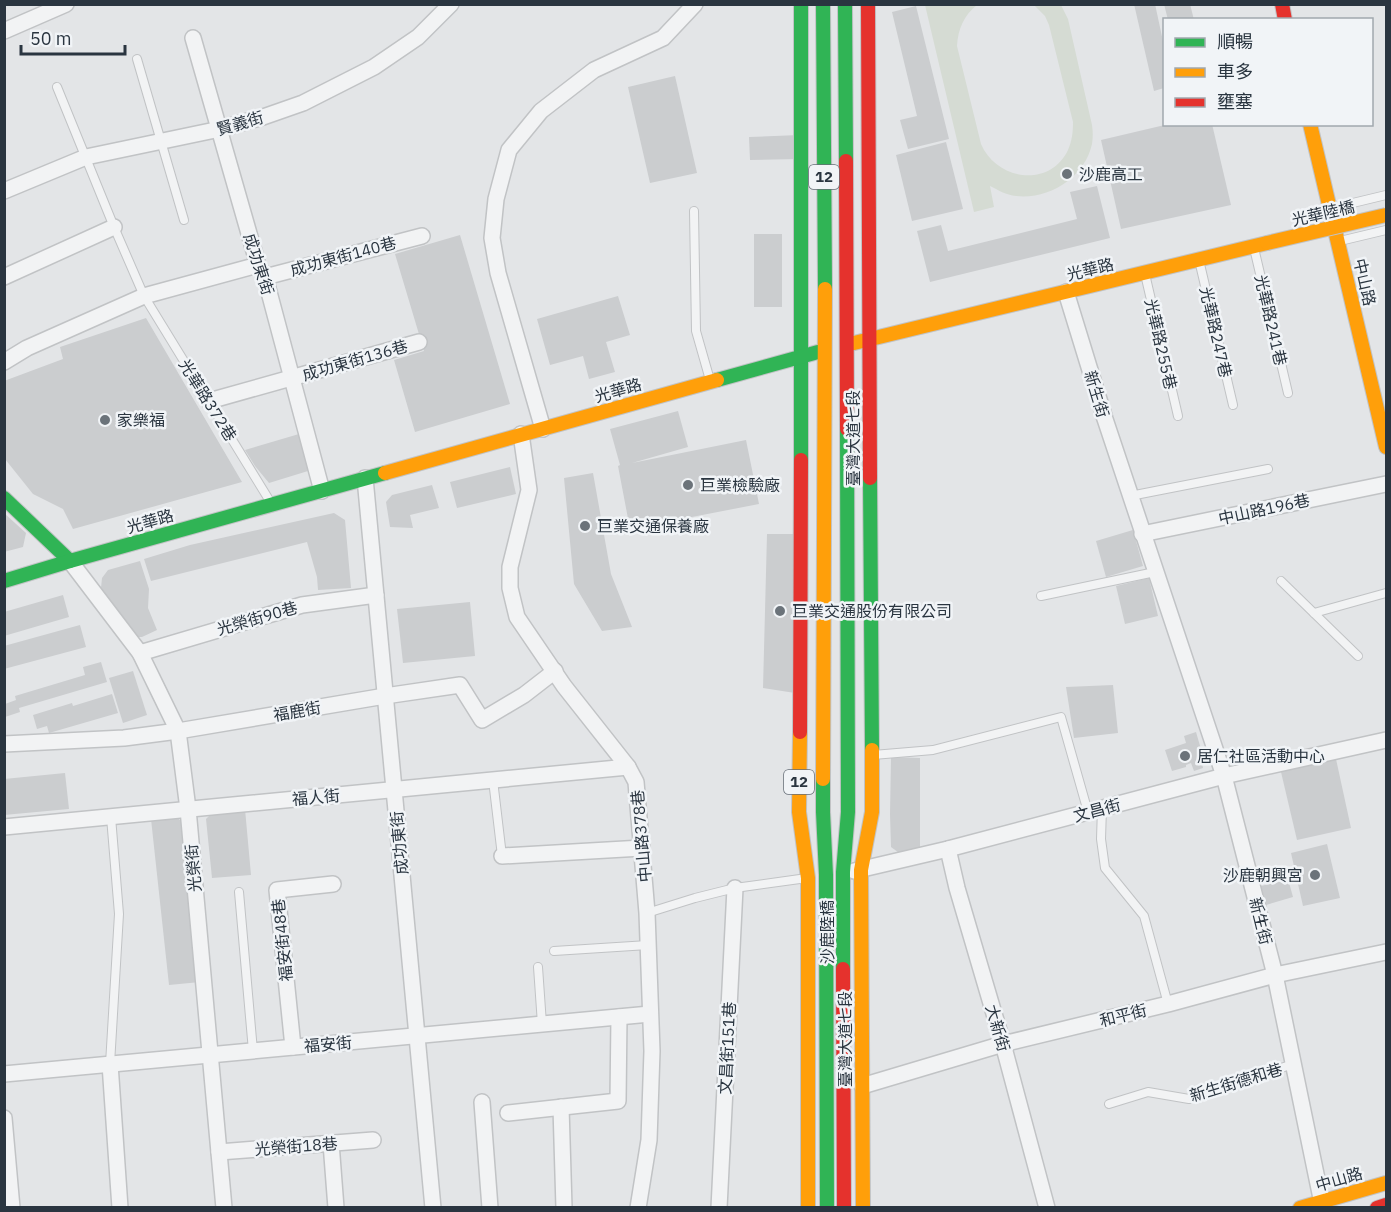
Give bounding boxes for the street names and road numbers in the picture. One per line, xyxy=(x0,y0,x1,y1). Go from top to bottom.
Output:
street label: 賢義街 xyxy=(214,107,266,139)
road number: 12 xyxy=(809,165,839,189)
street label: 光華陸橋 xyxy=(1290,196,1356,230)
street label: 成功東街 xyxy=(240,230,278,298)
street label: 成功東街140巷 xyxy=(288,232,398,280)
street label: 光華路 xyxy=(1064,253,1116,285)
street label: 中山路 xyxy=(1350,256,1380,308)
street label: 光華路241巷 xyxy=(1251,273,1291,367)
street label: 光華路247巷 xyxy=(1196,285,1236,379)
street label: 光華路255巷 xyxy=(1141,297,1181,391)
street label: 成功東街136巷 xyxy=(300,335,410,385)
street label: 光華路372巷 xyxy=(175,355,241,445)
street label: 新生街 xyxy=(1080,368,1114,420)
street label: 光華路 xyxy=(592,374,644,406)
street label: 臺灣大道七段 xyxy=(843,390,863,486)
street label: 中山路196巷 xyxy=(1217,490,1311,528)
street label: 光華路 xyxy=(124,505,176,537)
street label: 光榮街90巷 xyxy=(214,597,300,639)
street label: 福鹿街 xyxy=(272,697,322,725)
road number: 12 xyxy=(784,770,814,794)
street label: 福人街 xyxy=(291,785,341,809)
street label: 中山路378巷 xyxy=(627,789,655,883)
street label: 文昌街 xyxy=(1071,794,1123,826)
street label: 成功東街 xyxy=(386,810,412,876)
street label: 光榮街 xyxy=(181,843,205,893)
street label: 新生街 xyxy=(1245,895,1277,947)
street label: 福安街48巷 xyxy=(268,898,296,982)
street label: 沙鹿陸橋 xyxy=(817,900,837,964)
street label: 臺灣大道七段 xyxy=(835,991,855,1087)
street label: 和平街 xyxy=(1097,999,1149,1031)
street label: 文昌街151巷 xyxy=(715,1001,739,1095)
street label: 大新街 xyxy=(982,1002,1014,1054)
street label: 福安街 xyxy=(303,1032,353,1056)
street label: 新生街德和巷 xyxy=(1187,1058,1285,1106)
street label: 光榮街18巷 xyxy=(254,1133,338,1159)
street label: 中山路 xyxy=(1313,1163,1365,1195)

